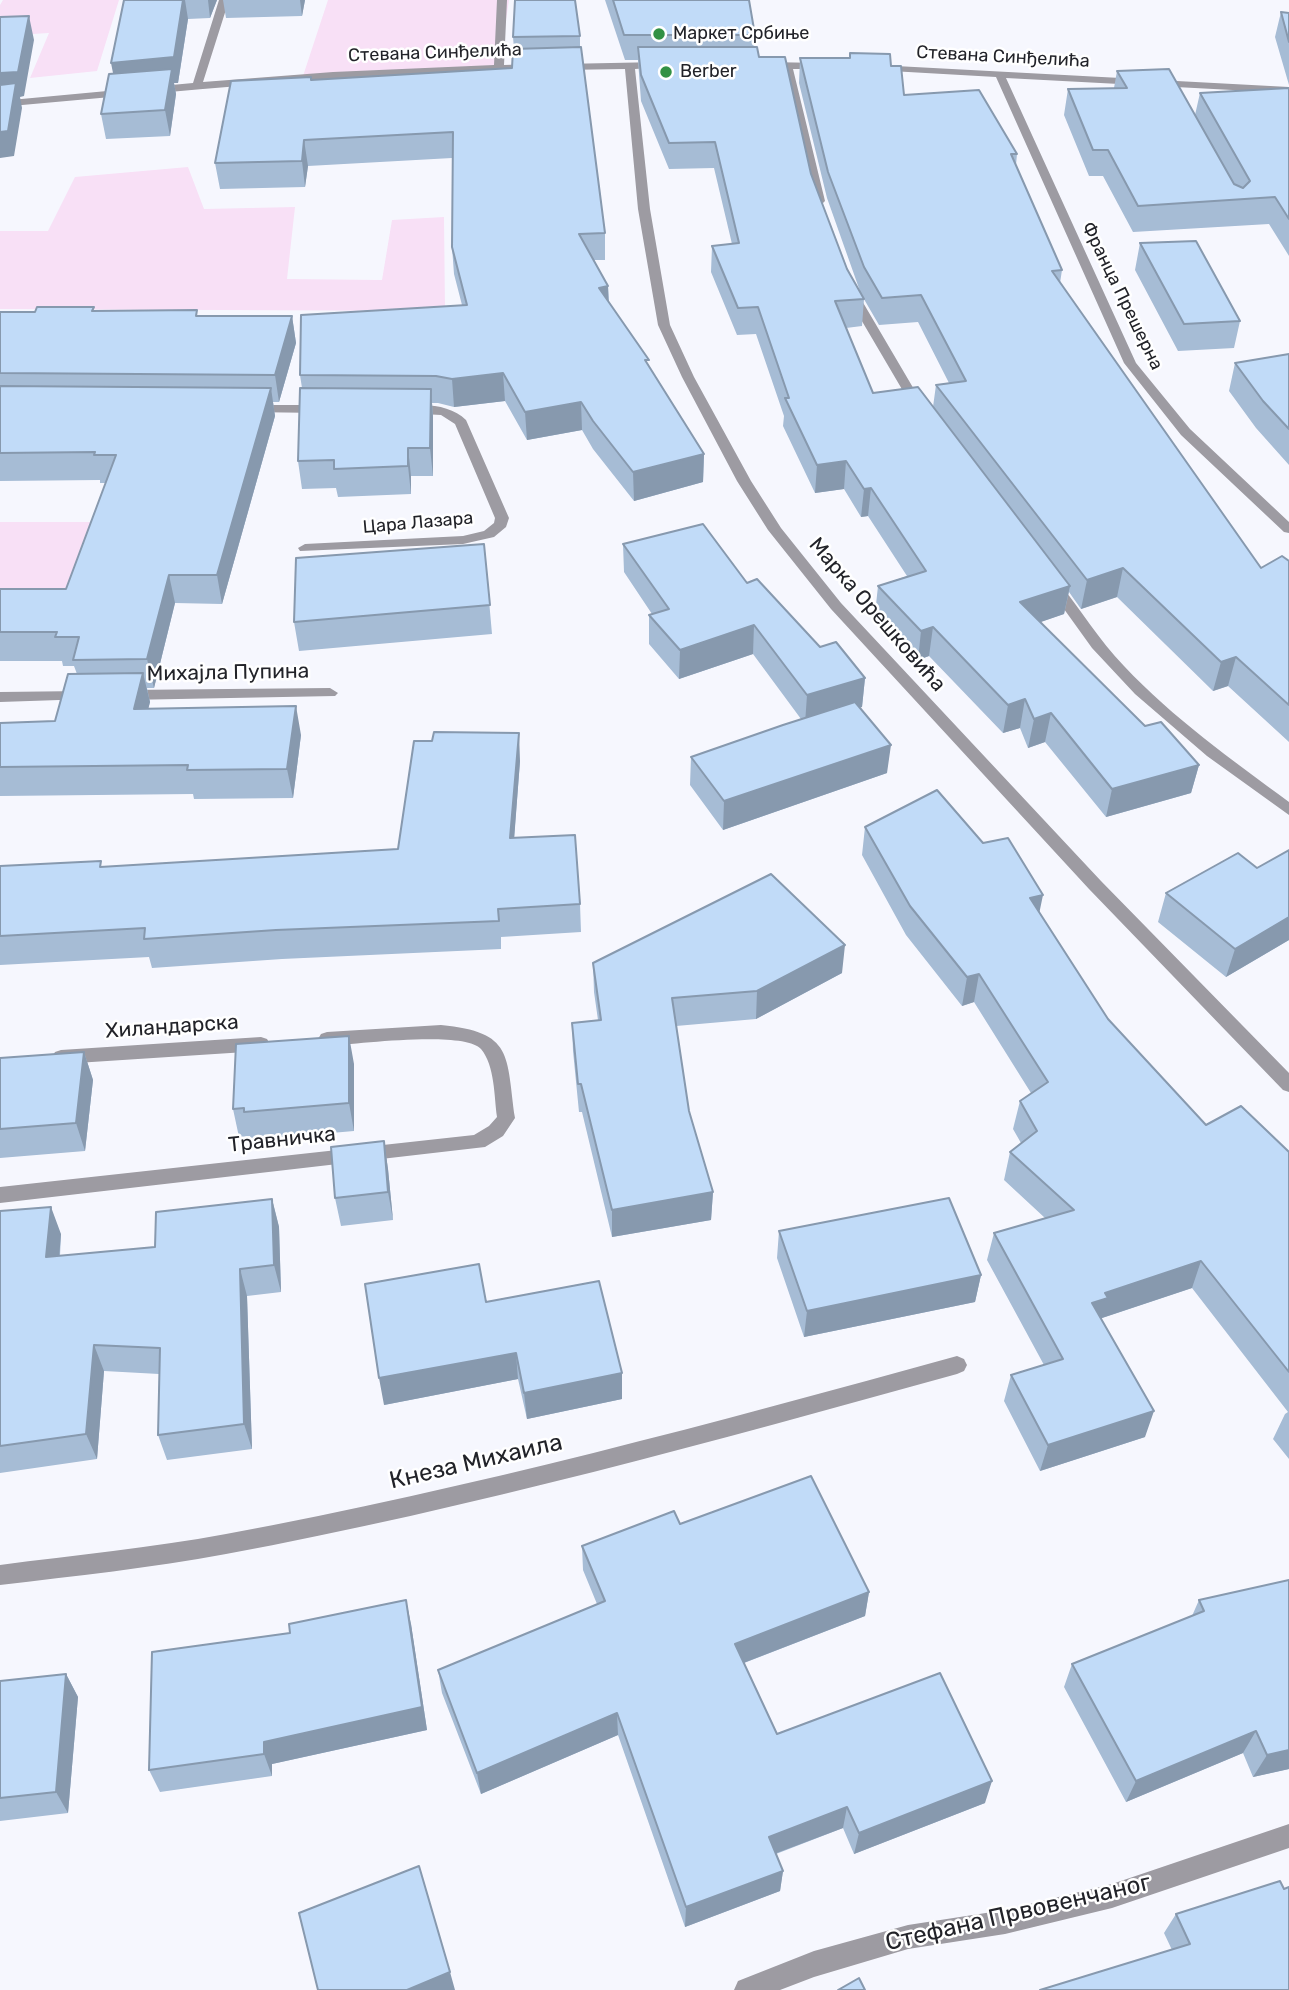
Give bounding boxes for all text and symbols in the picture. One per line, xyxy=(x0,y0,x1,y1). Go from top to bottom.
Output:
place label: Маркет Србиње xyxy=(673,23,809,45)
marker: Маркет Србиње xyxy=(651,26,667,42)
street label: Стевана Синђелића xyxy=(348,39,522,67)
street label: Стевана Синђелића xyxy=(916,42,1090,72)
place label: Berber xyxy=(680,61,737,83)
marker: Berber xyxy=(658,64,674,80)
street label: Франца Прешерна xyxy=(1077,218,1167,374)
street label: Цара Лазара xyxy=(362,507,474,539)
street label: Марка Орешковића xyxy=(803,533,951,697)
street label: Михајла Пупина xyxy=(146,659,310,687)
street label: Хиландарска xyxy=(104,1010,240,1044)
street label: Травничка xyxy=(227,1122,337,1158)
street label: Кнеза Михаила xyxy=(387,1428,565,1496)
street label: Стефана Првовенчаног xyxy=(883,1868,1153,1958)

